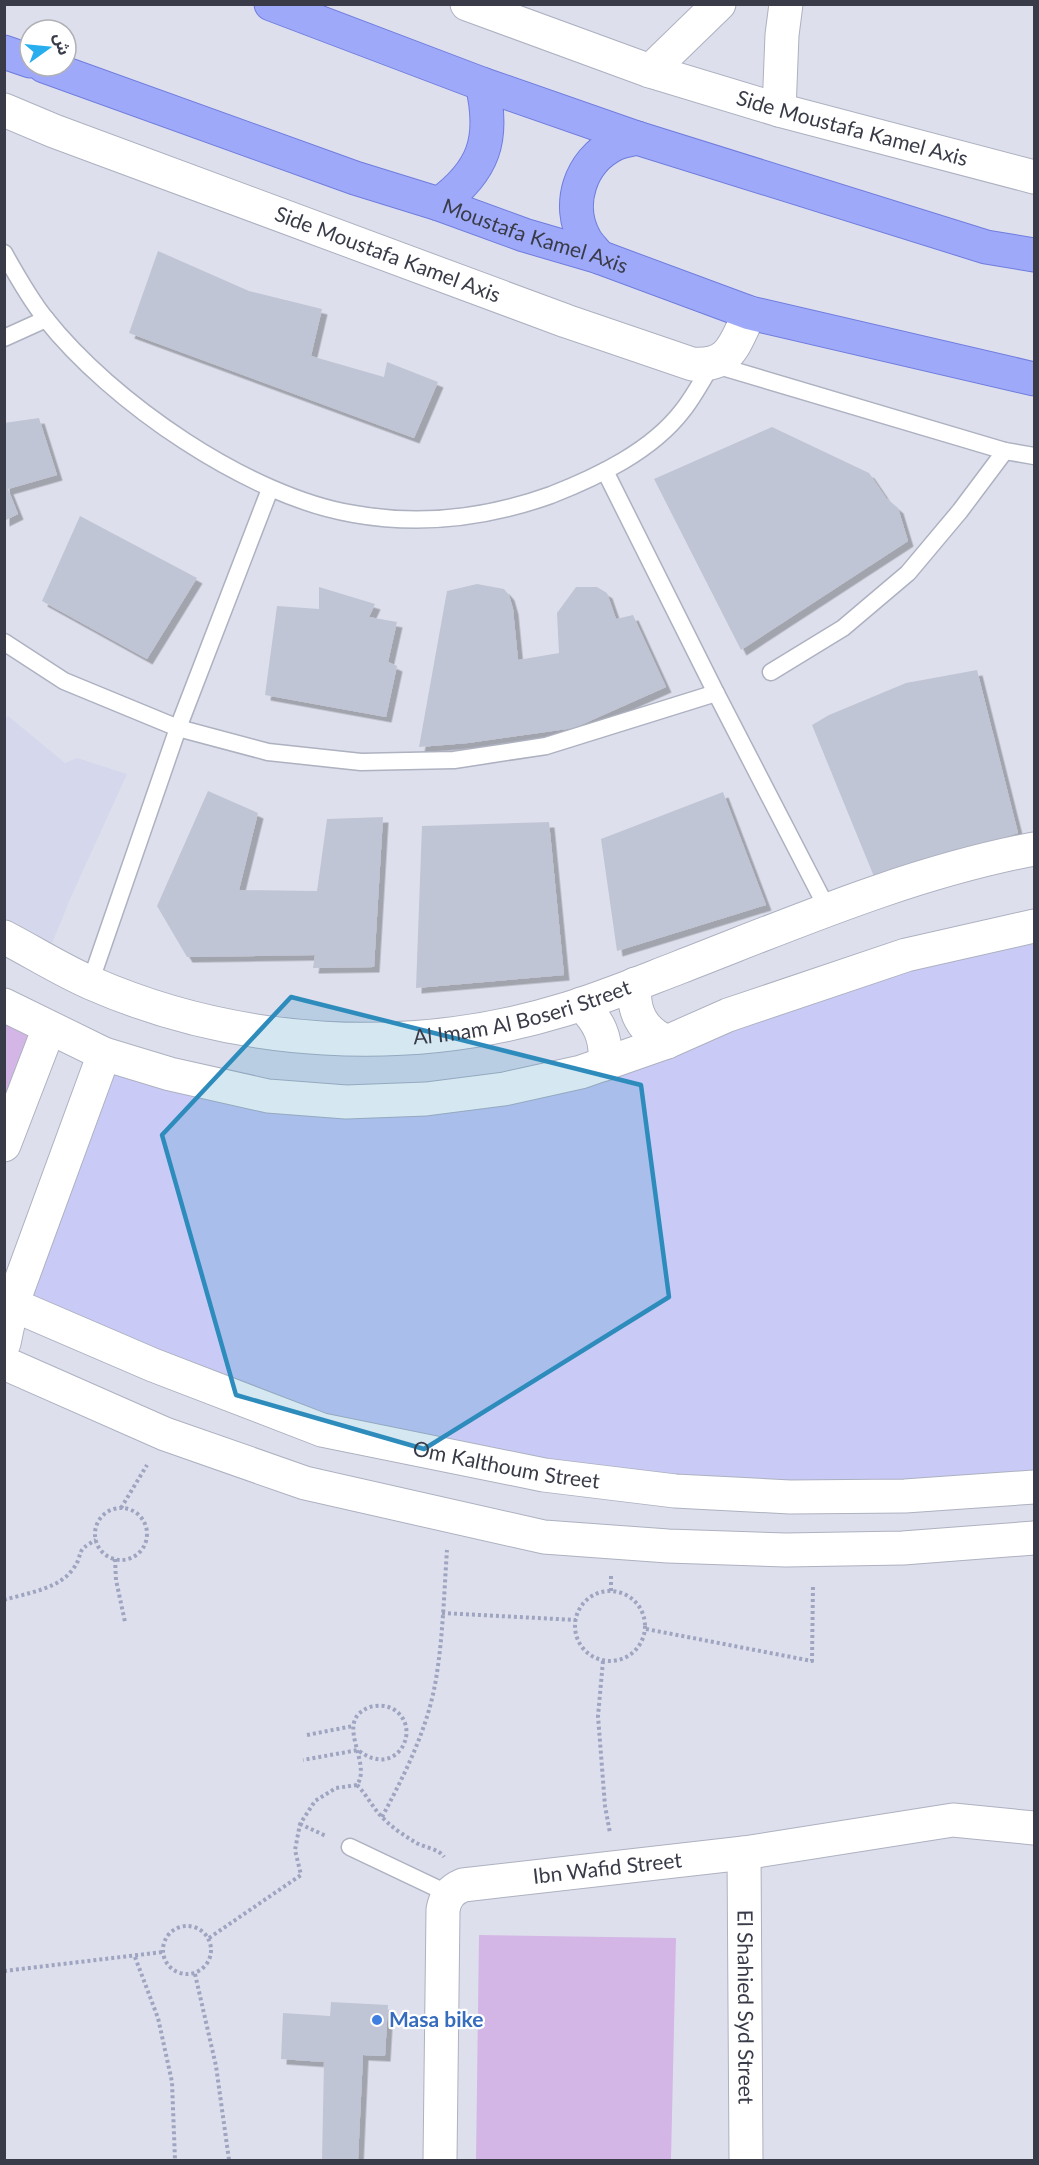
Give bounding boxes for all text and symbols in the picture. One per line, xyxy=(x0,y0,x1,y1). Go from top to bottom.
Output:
north arrow xyxy=(18,18,78,78)
text: ش xyxy=(50,31,75,57)
street label: Side Moustafa Kamel Axis xyxy=(734,84,971,170)
street label: Moustafa Kamel Axis xyxy=(439,192,632,278)
street label: Side Moustafa Kamel Axis xyxy=(272,200,504,307)
street label: Al Imam Al Boseri Street xyxy=(412,973,634,1049)
street label: Om Kalthoum Street xyxy=(411,1435,602,1493)
street label: Ibn Wafid Street xyxy=(531,1846,683,1888)
street label: El Shahied Syd Street xyxy=(733,1910,760,2105)
place label: Masa bike xyxy=(389,2006,483,2031)
marker: Masa bike xyxy=(370,2013,384,2027)

